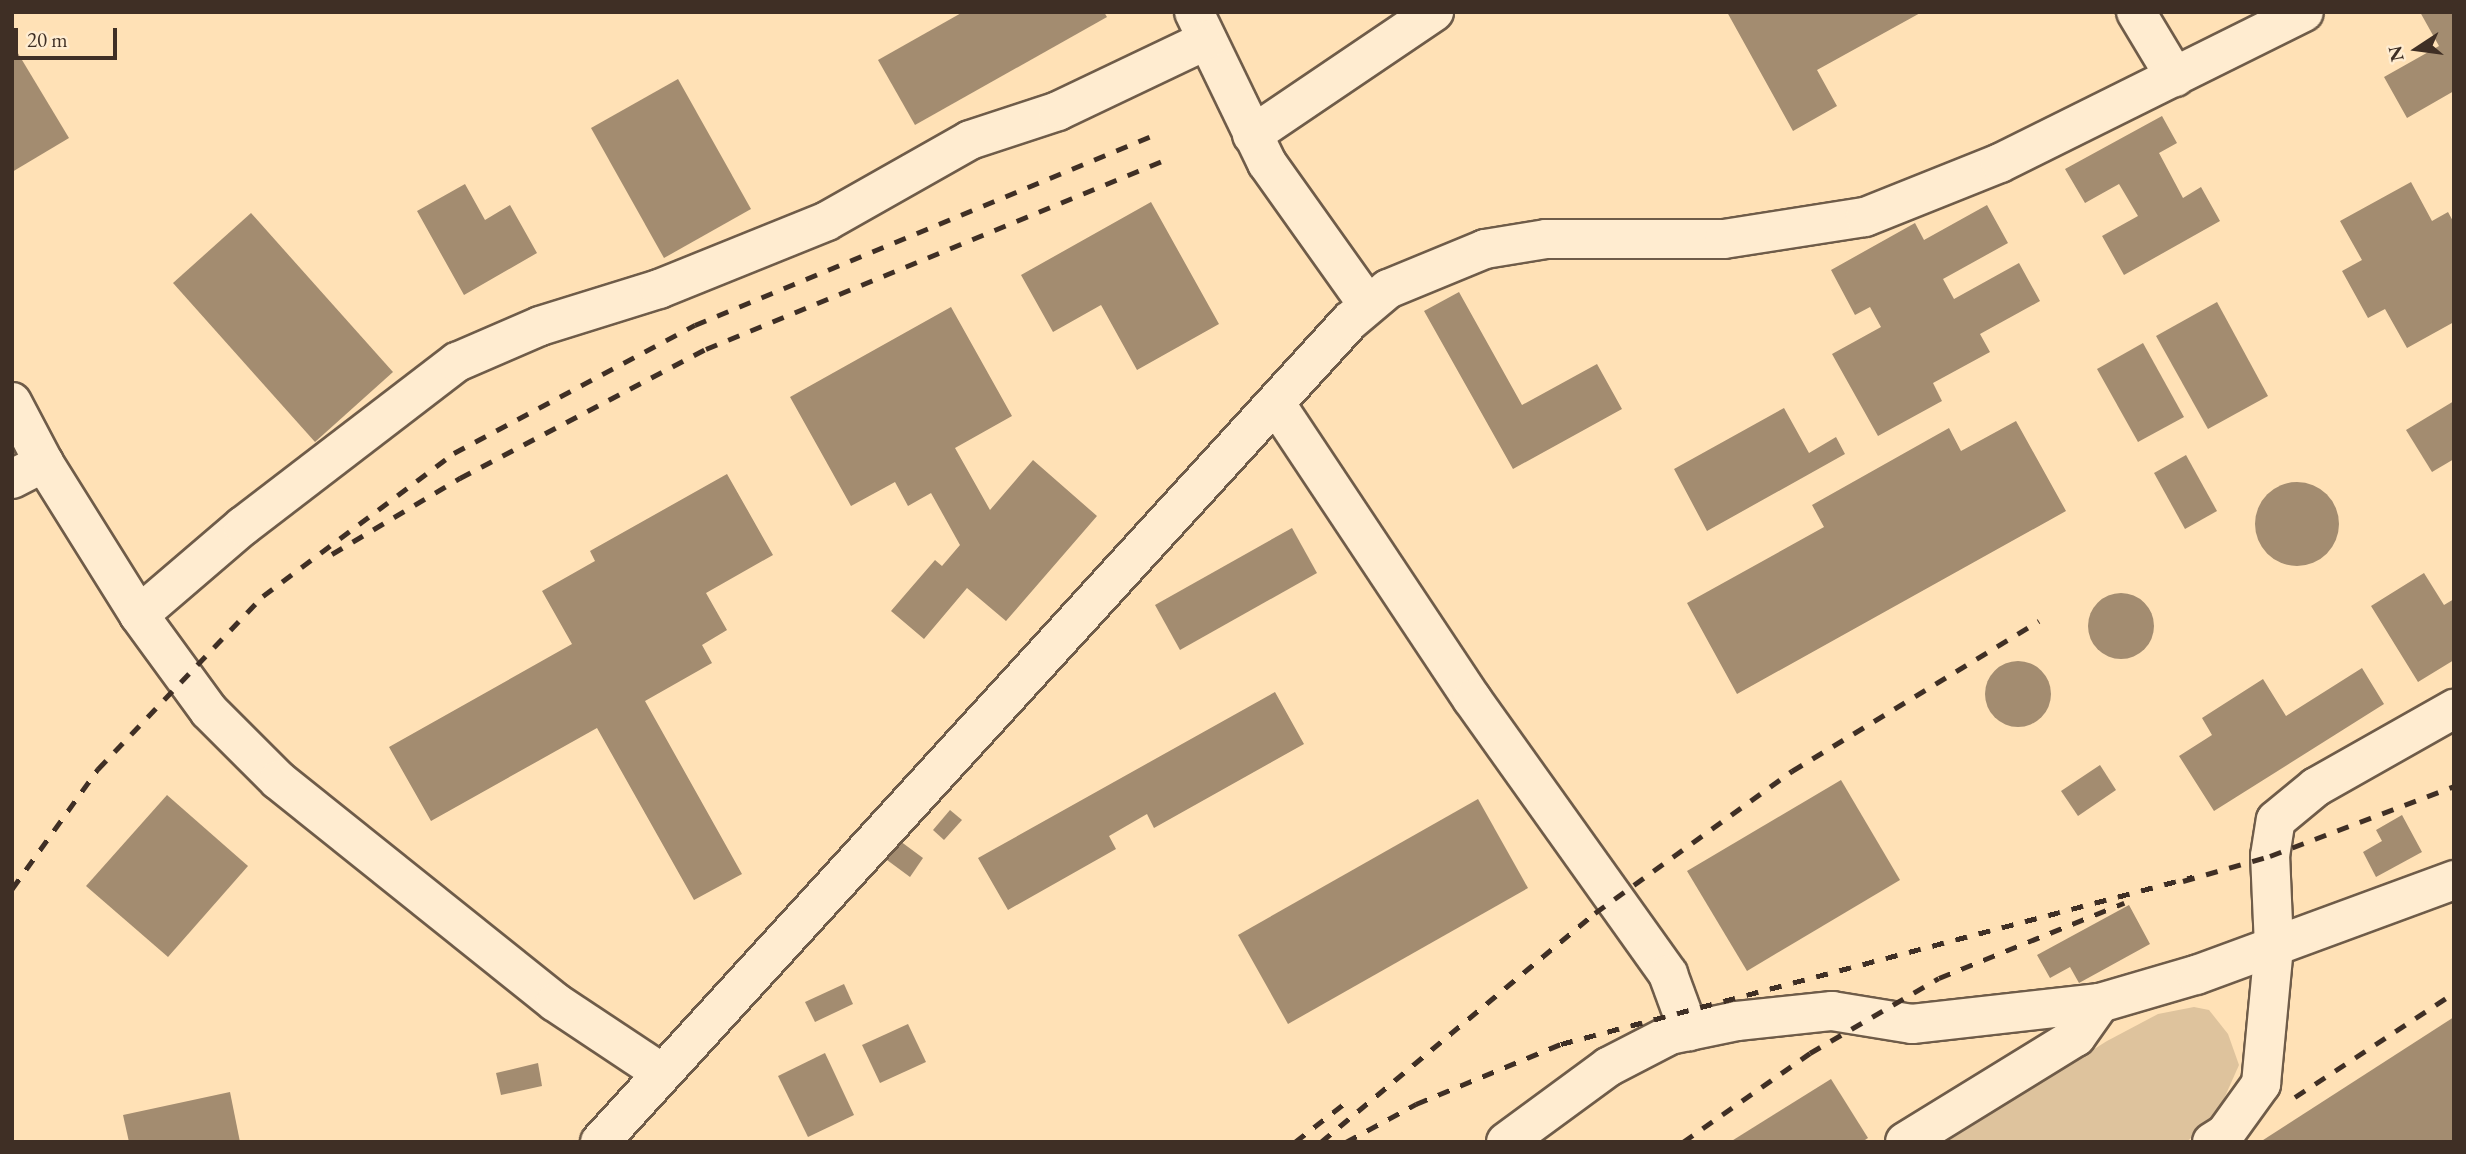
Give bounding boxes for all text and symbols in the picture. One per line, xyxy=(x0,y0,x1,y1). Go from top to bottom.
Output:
scale bar xyxy=(18,14,121,58)
north arrow xyxy=(2382,14,2452,84)
text: 20 m xyxy=(27,26,68,53)
text: N xyxy=(2382,44,2410,64)

